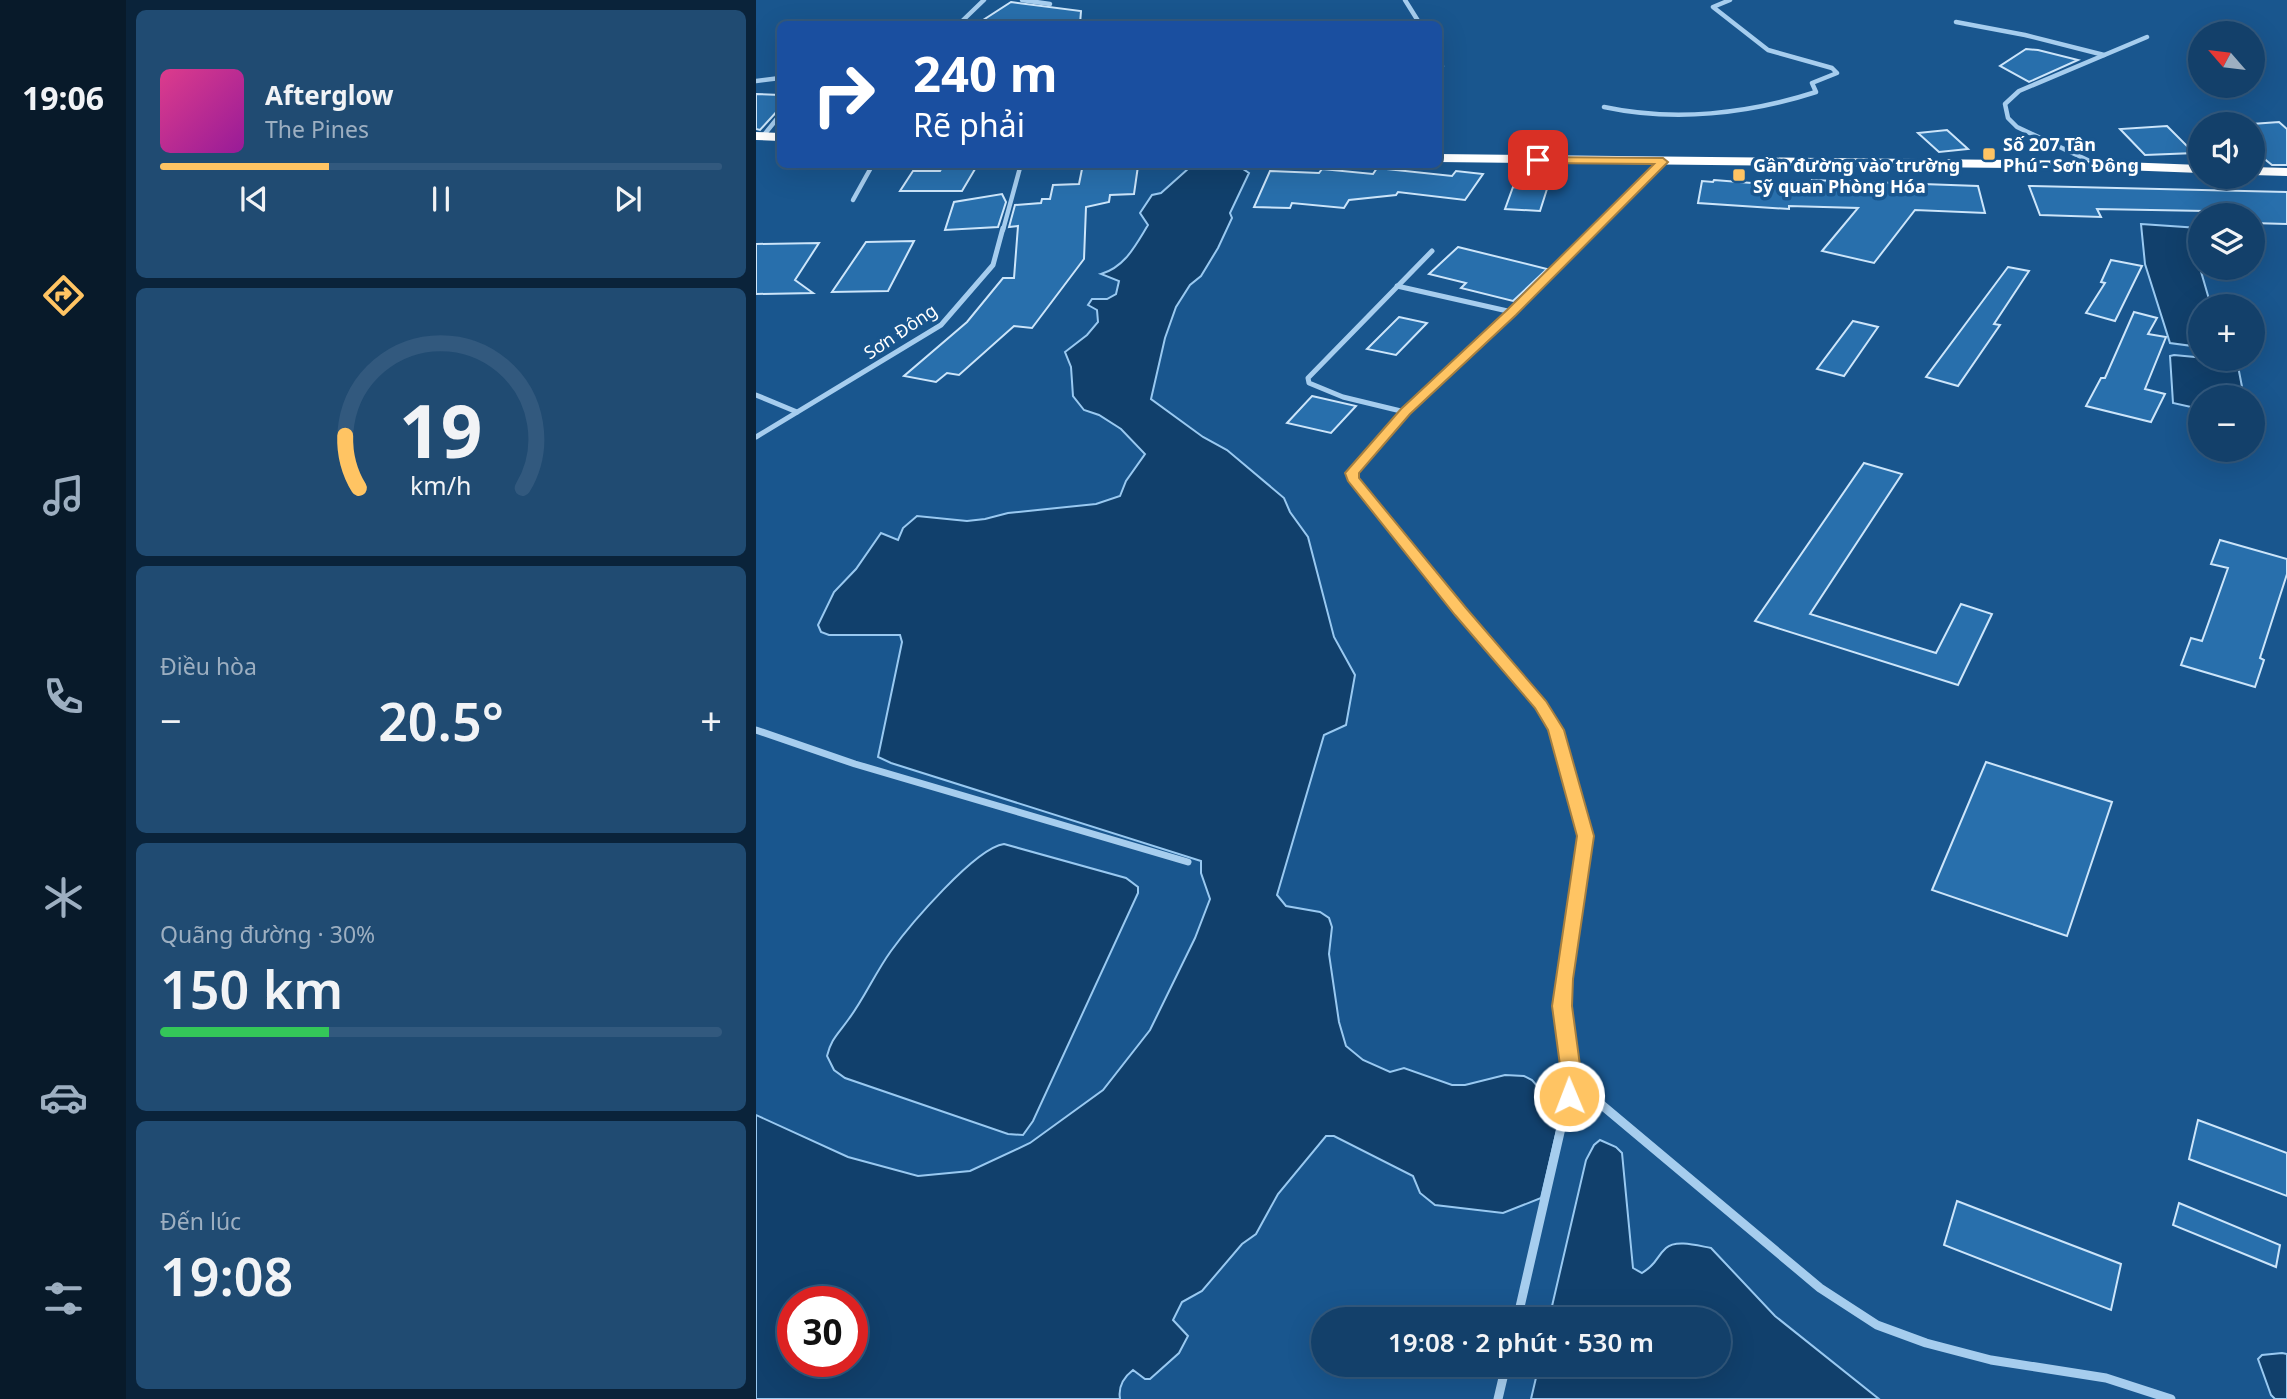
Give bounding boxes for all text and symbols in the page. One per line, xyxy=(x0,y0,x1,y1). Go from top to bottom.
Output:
north arrow xyxy=(2188,21,2264,98)
map controls xyxy=(2188,21,2265,462)
text: 240 m xyxy=(913,40,1058,106)
icon: right xyxy=(798,49,889,140)
text: 19:06 xyxy=(22,76,104,119)
text: Afterglow xyxy=(265,77,393,113)
text: Rẽ phải xyxy=(913,103,1025,146)
button: sound xyxy=(2188,112,2265,189)
text: The Pines xyxy=(265,113,369,145)
pin xyxy=(1508,130,1568,190)
place label: Số 207 Tân Phú - Sơn Đông xyxy=(2003,132,2139,177)
icon: arrive xyxy=(1519,141,1557,179)
marker: Số 207 Tân Phú - Sơn Đông xyxy=(1981,146,1997,162)
place label: Gần đường vào trường Sỹ quan Phòng Hóa xyxy=(1753,153,1960,198)
marker: Gần đường vào trường Sỹ quan Phòng Hóa xyxy=(1731,167,1747,183)
icon: previous xyxy=(235,180,273,218)
icon: pause xyxy=(422,180,460,218)
icon: next xyxy=(609,180,647,218)
button: layers xyxy=(2188,203,2265,280)
icon: directions xyxy=(39,271,88,320)
button: + xyxy=(2188,294,2265,371)
street label: Sơn Đông xyxy=(859,298,941,364)
text: 19 xyxy=(399,380,483,479)
button: − xyxy=(2188,385,2265,462)
text: km/h xyxy=(410,467,472,501)
icon: music xyxy=(39,471,88,520)
text: Điều hòa xyxy=(160,650,257,682)
icon: phone xyxy=(39,672,88,721)
text: 20.5° xyxy=(378,685,504,756)
text: − xyxy=(160,694,182,746)
text: + xyxy=(700,694,722,746)
icon: climate xyxy=(39,873,88,922)
text: Quãng đường · 30% xyxy=(160,918,375,950)
text: 150 km xyxy=(160,953,343,1024)
position arrow xyxy=(1532,1059,1606,1133)
icon: car xyxy=(39,1073,88,1122)
text: Đến lúc xyxy=(160,1205,241,1237)
text: 19:08 xyxy=(160,1240,293,1311)
icon: filters xyxy=(39,1274,88,1323)
speed limit sign: 30 xyxy=(777,1286,868,1377)
text: 19:08 · 2 phút · 530 m xyxy=(1388,1324,1654,1360)

